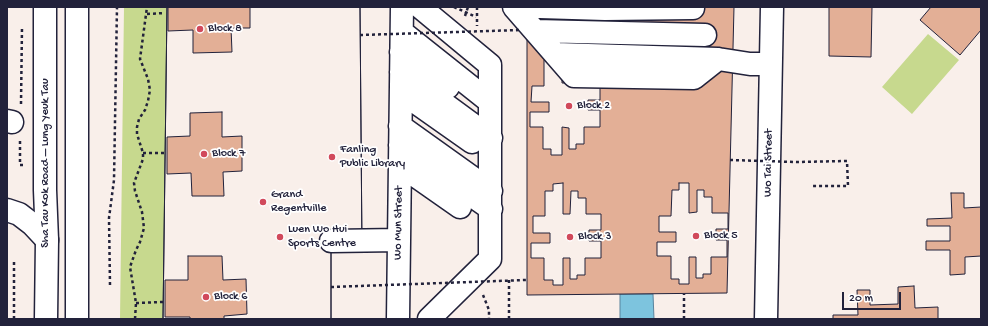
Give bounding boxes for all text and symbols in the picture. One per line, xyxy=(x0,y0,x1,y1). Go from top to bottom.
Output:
place label: Block 8 xyxy=(208,22,242,36)
marker: Block 8 xyxy=(195,24,205,34)
street label: Sha Tau Kok Road – Lung Yeuk Tau xyxy=(39,78,53,248)
place label: Block 2 xyxy=(577,99,610,113)
marker: Block 2 xyxy=(564,101,574,111)
street label: Wo Tai Street xyxy=(761,129,777,197)
place label: Fanling Public Library xyxy=(340,143,405,171)
place label: Block 7 xyxy=(212,147,246,161)
marker: Block 7 xyxy=(199,149,209,159)
marker: Fanling Public Library xyxy=(327,152,337,162)
street label: Wo Mun Street xyxy=(391,186,407,260)
place label: Grand Regentville xyxy=(271,188,326,216)
marker: Grand Regentville xyxy=(258,197,268,207)
place label: Luen Wo Hui Sports Centre xyxy=(288,223,356,251)
place label: Block 5 xyxy=(704,229,738,243)
place label: Block 3 xyxy=(578,230,612,244)
marker: Block 5 xyxy=(691,231,701,241)
marker: Luen Wo Hui Sports Centre xyxy=(275,232,285,242)
marker: Block 3 xyxy=(565,232,575,242)
scale bar xyxy=(844,284,903,310)
place label: Block 6 xyxy=(214,290,247,304)
marker: Block 6 xyxy=(201,292,211,302)
text: 20 m xyxy=(849,292,873,306)

